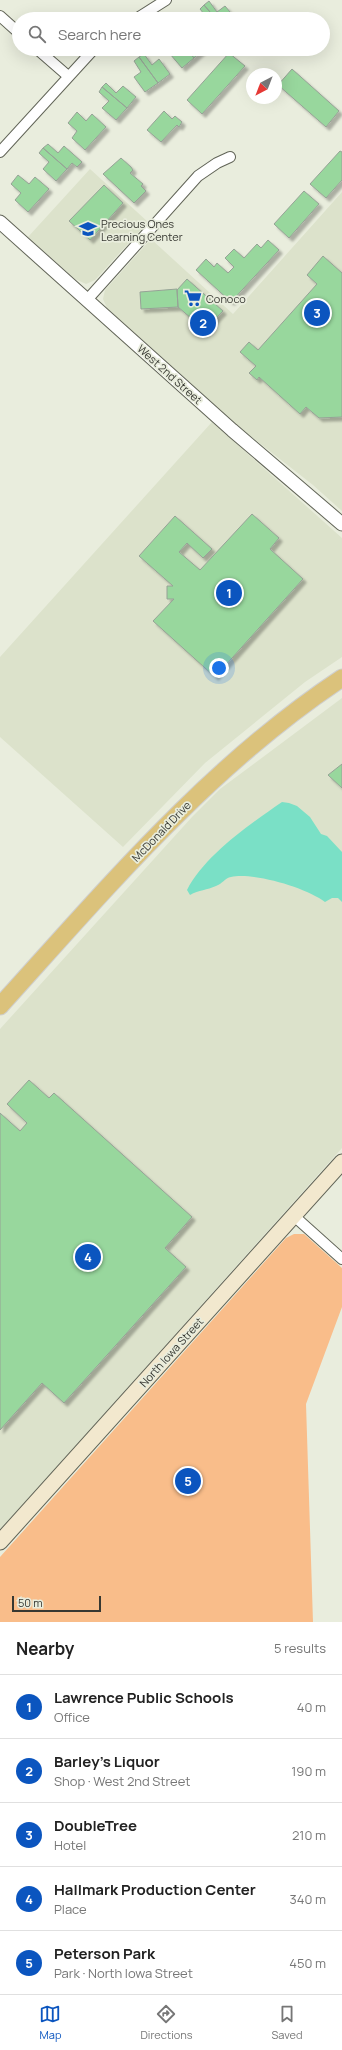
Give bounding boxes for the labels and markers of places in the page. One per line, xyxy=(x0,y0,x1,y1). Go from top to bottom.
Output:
place label: Precious Ones Learning Center xyxy=(101,216,183,244)
school or university icon: Precious Ones Learning Center xyxy=(78,219,98,239)
supermarket icon: Conoco xyxy=(183,288,203,308)
place label: Conoco xyxy=(206,291,246,306)
pin: 3 xyxy=(304,298,330,328)
pin: 2 xyxy=(190,308,216,338)
pin: 1 xyxy=(216,578,242,608)
pin: 4 xyxy=(75,1242,101,1272)
pin: 5 xyxy=(175,1466,201,1496)

